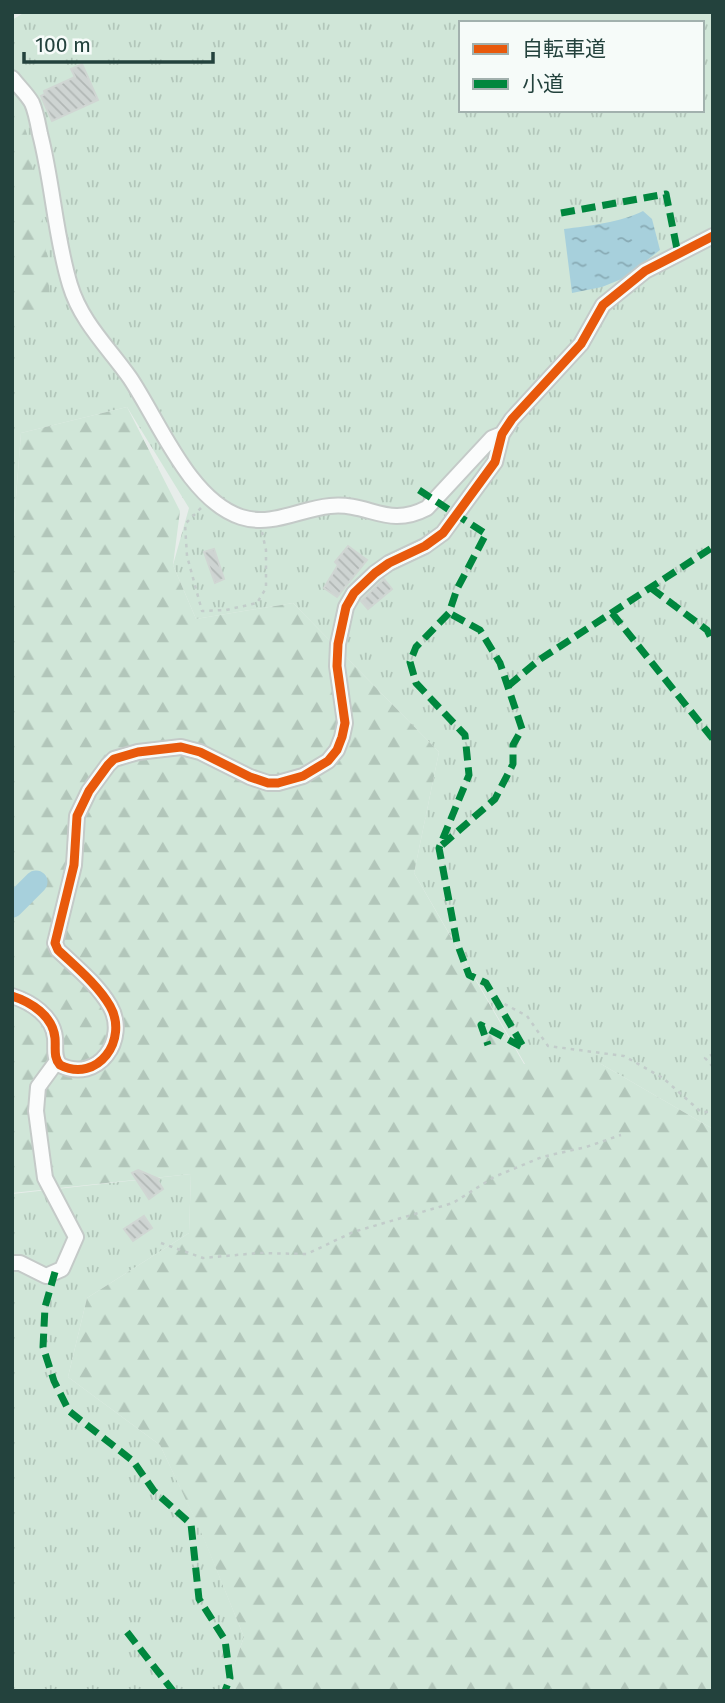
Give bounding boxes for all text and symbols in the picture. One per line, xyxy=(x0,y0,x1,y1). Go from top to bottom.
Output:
scale bar xyxy=(24,21,214,65)
legend xyxy=(459,21,704,112)
text: 100 m xyxy=(35,32,91,58)
text: 自転車道 xyxy=(522,36,606,62)
text: 小道 xyxy=(522,71,564,97)

